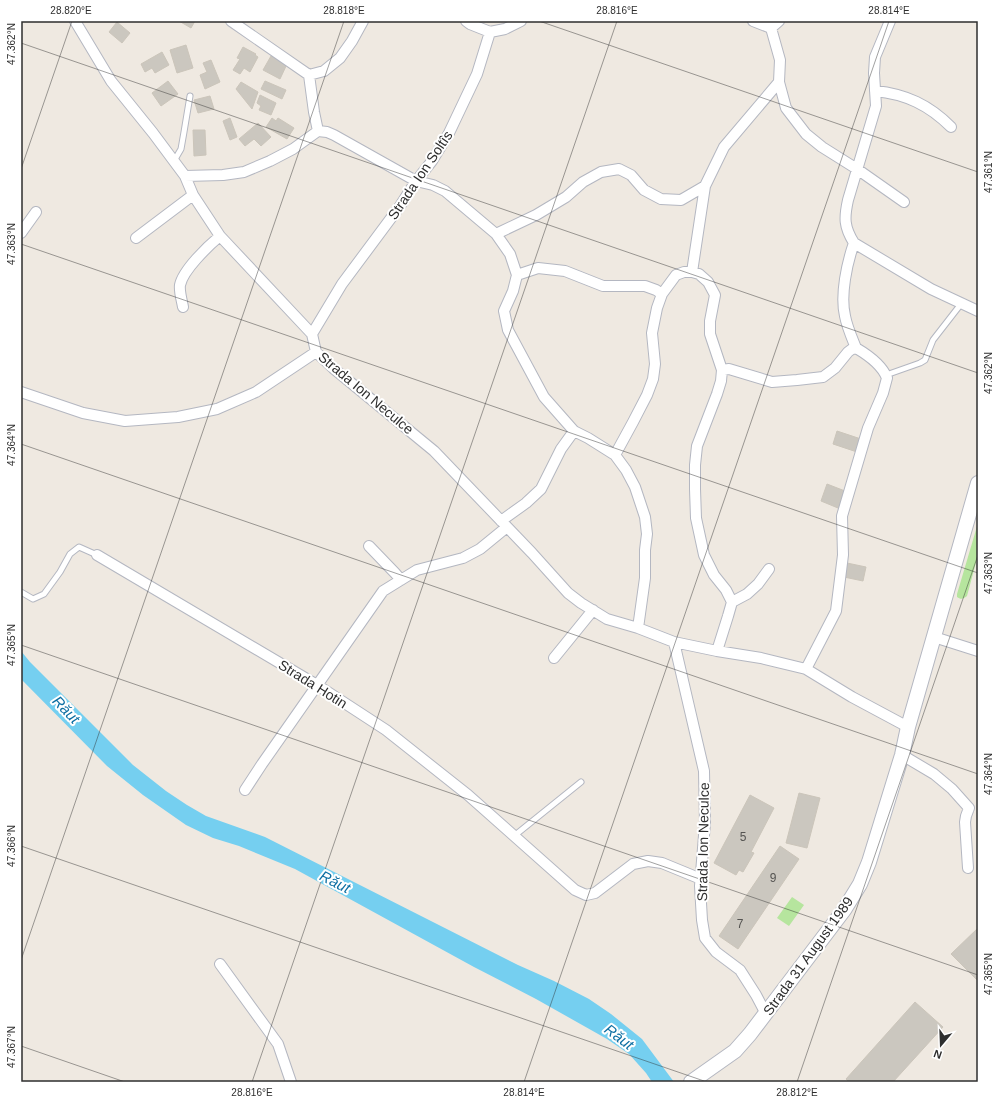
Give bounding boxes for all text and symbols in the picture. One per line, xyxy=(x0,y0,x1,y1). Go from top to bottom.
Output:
text: 28.820°E xyxy=(50,5,92,16)
text: 28.818°E xyxy=(323,5,365,16)
text: 28.816°E xyxy=(596,5,638,16)
text: 28.814°E xyxy=(868,5,910,16)
text: 47.362°N xyxy=(6,23,17,65)
street label: Strada Ion Soltîs xyxy=(384,128,456,222)
text: 47.361°N xyxy=(983,151,994,193)
text: 47.363°N xyxy=(6,223,17,265)
street label: Strada Ion Neculce xyxy=(315,349,417,438)
text: 47.362°N xyxy=(983,352,994,394)
text: 47.364°N xyxy=(6,424,17,466)
text: 47.363°N xyxy=(983,552,994,594)
text: 47.365°N xyxy=(6,624,17,666)
street label: Strada Hotin xyxy=(276,657,350,711)
water label: Răut xyxy=(49,692,84,728)
text: 47.364°N xyxy=(983,753,994,795)
street label: Strada Ion Neculce xyxy=(694,782,712,902)
text: 47.366°N xyxy=(6,825,17,867)
house number: 5 xyxy=(740,830,747,844)
water label: Răut xyxy=(317,867,354,897)
house number: 9 xyxy=(770,871,777,885)
street label: Strada 31 August 1989 xyxy=(760,894,856,1018)
house number: 7 xyxy=(737,917,744,931)
text: 47.365°N xyxy=(983,953,994,995)
water label: Răut xyxy=(602,1020,638,1053)
north arrow xyxy=(921,1025,961,1065)
text: 47.367°N xyxy=(6,1026,17,1068)
text: N xyxy=(932,1047,943,1061)
text: 28.816°E xyxy=(231,1087,273,1098)
text: 28.814°E xyxy=(503,1087,545,1098)
text: 28.812°E xyxy=(776,1087,818,1098)

